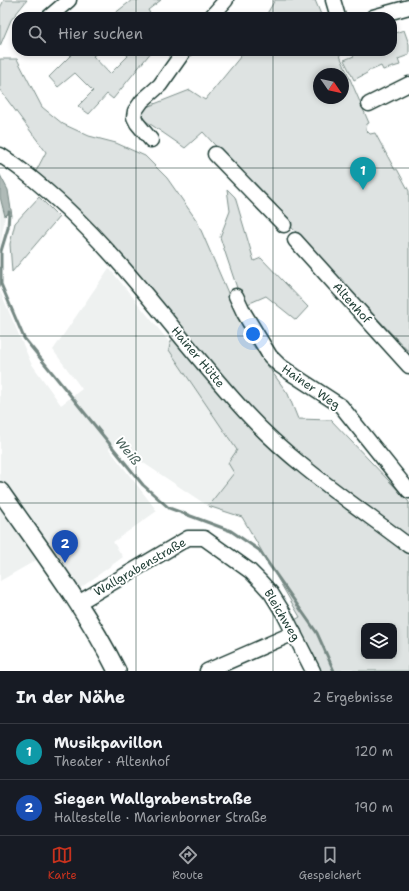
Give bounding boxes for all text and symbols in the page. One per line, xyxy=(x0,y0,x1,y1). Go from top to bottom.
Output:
search box xyxy=(12,12,397,56)
icon: search xyxy=(26,23,48,45)
text: Hier suchen xyxy=(58,24,143,44)
north arrow xyxy=(313,68,349,104)
pin: 1 xyxy=(350,157,376,190)
street label: Altenhof xyxy=(329,279,375,327)
street label: Hainer Hütte xyxy=(168,323,228,391)
your location xyxy=(243,324,263,344)
street label: Hainer Weg xyxy=(279,361,343,413)
water label: Weiß xyxy=(111,433,145,469)
pin: 2 xyxy=(52,530,78,563)
street label: Wallgrabenstraße xyxy=(91,534,189,600)
street label: Bleichweg xyxy=(260,586,304,644)
map controls xyxy=(361,623,397,659)
button: layers xyxy=(361,623,397,659)
text: In der Nähe xyxy=(16,686,125,708)
text: 2 Ergebnisse xyxy=(313,689,393,706)
text: Musikpavillon xyxy=(54,733,162,753)
text: 1 xyxy=(26,743,32,760)
text: 120 m xyxy=(355,743,393,760)
text: Theater · Altenhof xyxy=(54,753,170,770)
text: Siegen Wallgrabenstraße xyxy=(54,789,252,809)
text: 2 xyxy=(24,799,34,816)
text: 190 m xyxy=(354,799,393,816)
text: Haltestelle · Marienborner Straße xyxy=(54,809,267,826)
tab: Karte xyxy=(48,844,77,883)
tab: Route xyxy=(172,844,203,883)
tab: Gespeichert xyxy=(299,844,361,883)

